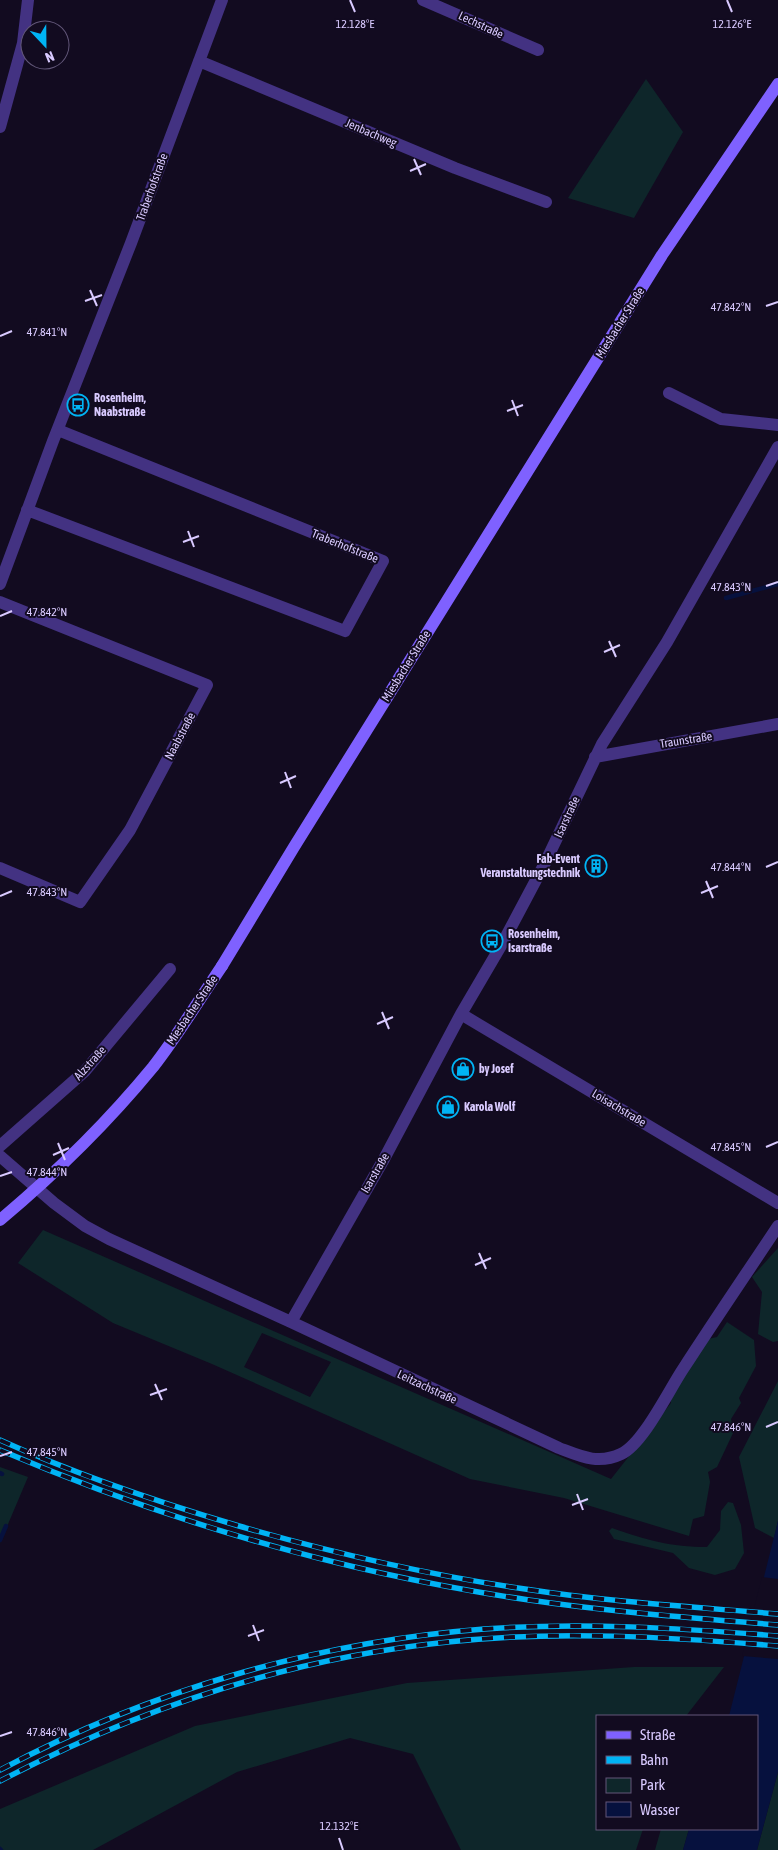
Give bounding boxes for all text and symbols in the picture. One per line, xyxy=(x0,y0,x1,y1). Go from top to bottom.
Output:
street label: Lechstraße xyxy=(456,9,506,41)
text: 12.128°E xyxy=(336,17,374,31)
text: 12.126°E xyxy=(713,17,751,31)
north arrow xyxy=(20,20,70,70)
text: N xyxy=(43,48,57,66)
street label: Jenbachweg xyxy=(343,116,399,150)
street label: Traberhofstraße xyxy=(133,151,171,223)
street label: Miesbacher Straße xyxy=(593,285,647,361)
text: 47.842°N xyxy=(711,300,751,314)
text: 47.841°N xyxy=(27,325,67,339)
place label: Rosenheim, Naabstraße xyxy=(94,391,146,419)
bus stop icon: Rosenheim, Naabstraße xyxy=(66,393,90,417)
street label: Traberhofstraße xyxy=(310,526,380,566)
text: 47.843°N xyxy=(711,580,751,594)
text: 47.842°N xyxy=(27,605,67,619)
street label: Miesbacher Straße xyxy=(379,628,433,704)
street label: Naabstraße xyxy=(162,710,198,762)
street label: Traunstraße xyxy=(659,729,713,751)
street label: Isarstraße xyxy=(551,794,583,840)
place label: Fab-Event Veranstaltungstechnik xyxy=(480,852,581,880)
building icon: Fab-Event Veranstaltungstechnik xyxy=(584,854,608,878)
text: 47.844°N xyxy=(711,860,751,874)
text: 47.843°N xyxy=(27,885,67,899)
place label: Rosenheim, Isarstraße xyxy=(508,927,560,955)
bus stop icon: Rosenheim, Isarstraße xyxy=(480,929,504,953)
street label: Miesbacher Straße xyxy=(164,972,220,1048)
street label: Alzstraße xyxy=(71,1043,109,1083)
shop icon: by Josef xyxy=(451,1057,475,1081)
place label: by Josef xyxy=(479,1062,514,1076)
street label: Loisachstraße xyxy=(589,1086,649,1130)
shop icon: Karola Wolf xyxy=(436,1095,460,1119)
place label: Karola Wolf xyxy=(464,1100,516,1114)
text: 47.845°N xyxy=(711,1140,751,1154)
street label: Isarstraße xyxy=(358,1150,392,1196)
text: 47.844°N xyxy=(27,1165,67,1179)
street label: Leitzachstraße xyxy=(395,1367,459,1407)
text: 47.846°N xyxy=(711,1420,751,1434)
text: 47.845°N xyxy=(27,1445,67,1459)
legend xyxy=(596,1715,758,1830)
text: 47.846°N xyxy=(27,1725,67,1739)
text: Straße xyxy=(640,1726,676,1743)
text: Bahn xyxy=(640,1751,669,1768)
text: Park xyxy=(640,1776,665,1793)
text: Wasser xyxy=(640,1801,680,1818)
text: 12.132°E xyxy=(320,1819,358,1833)

